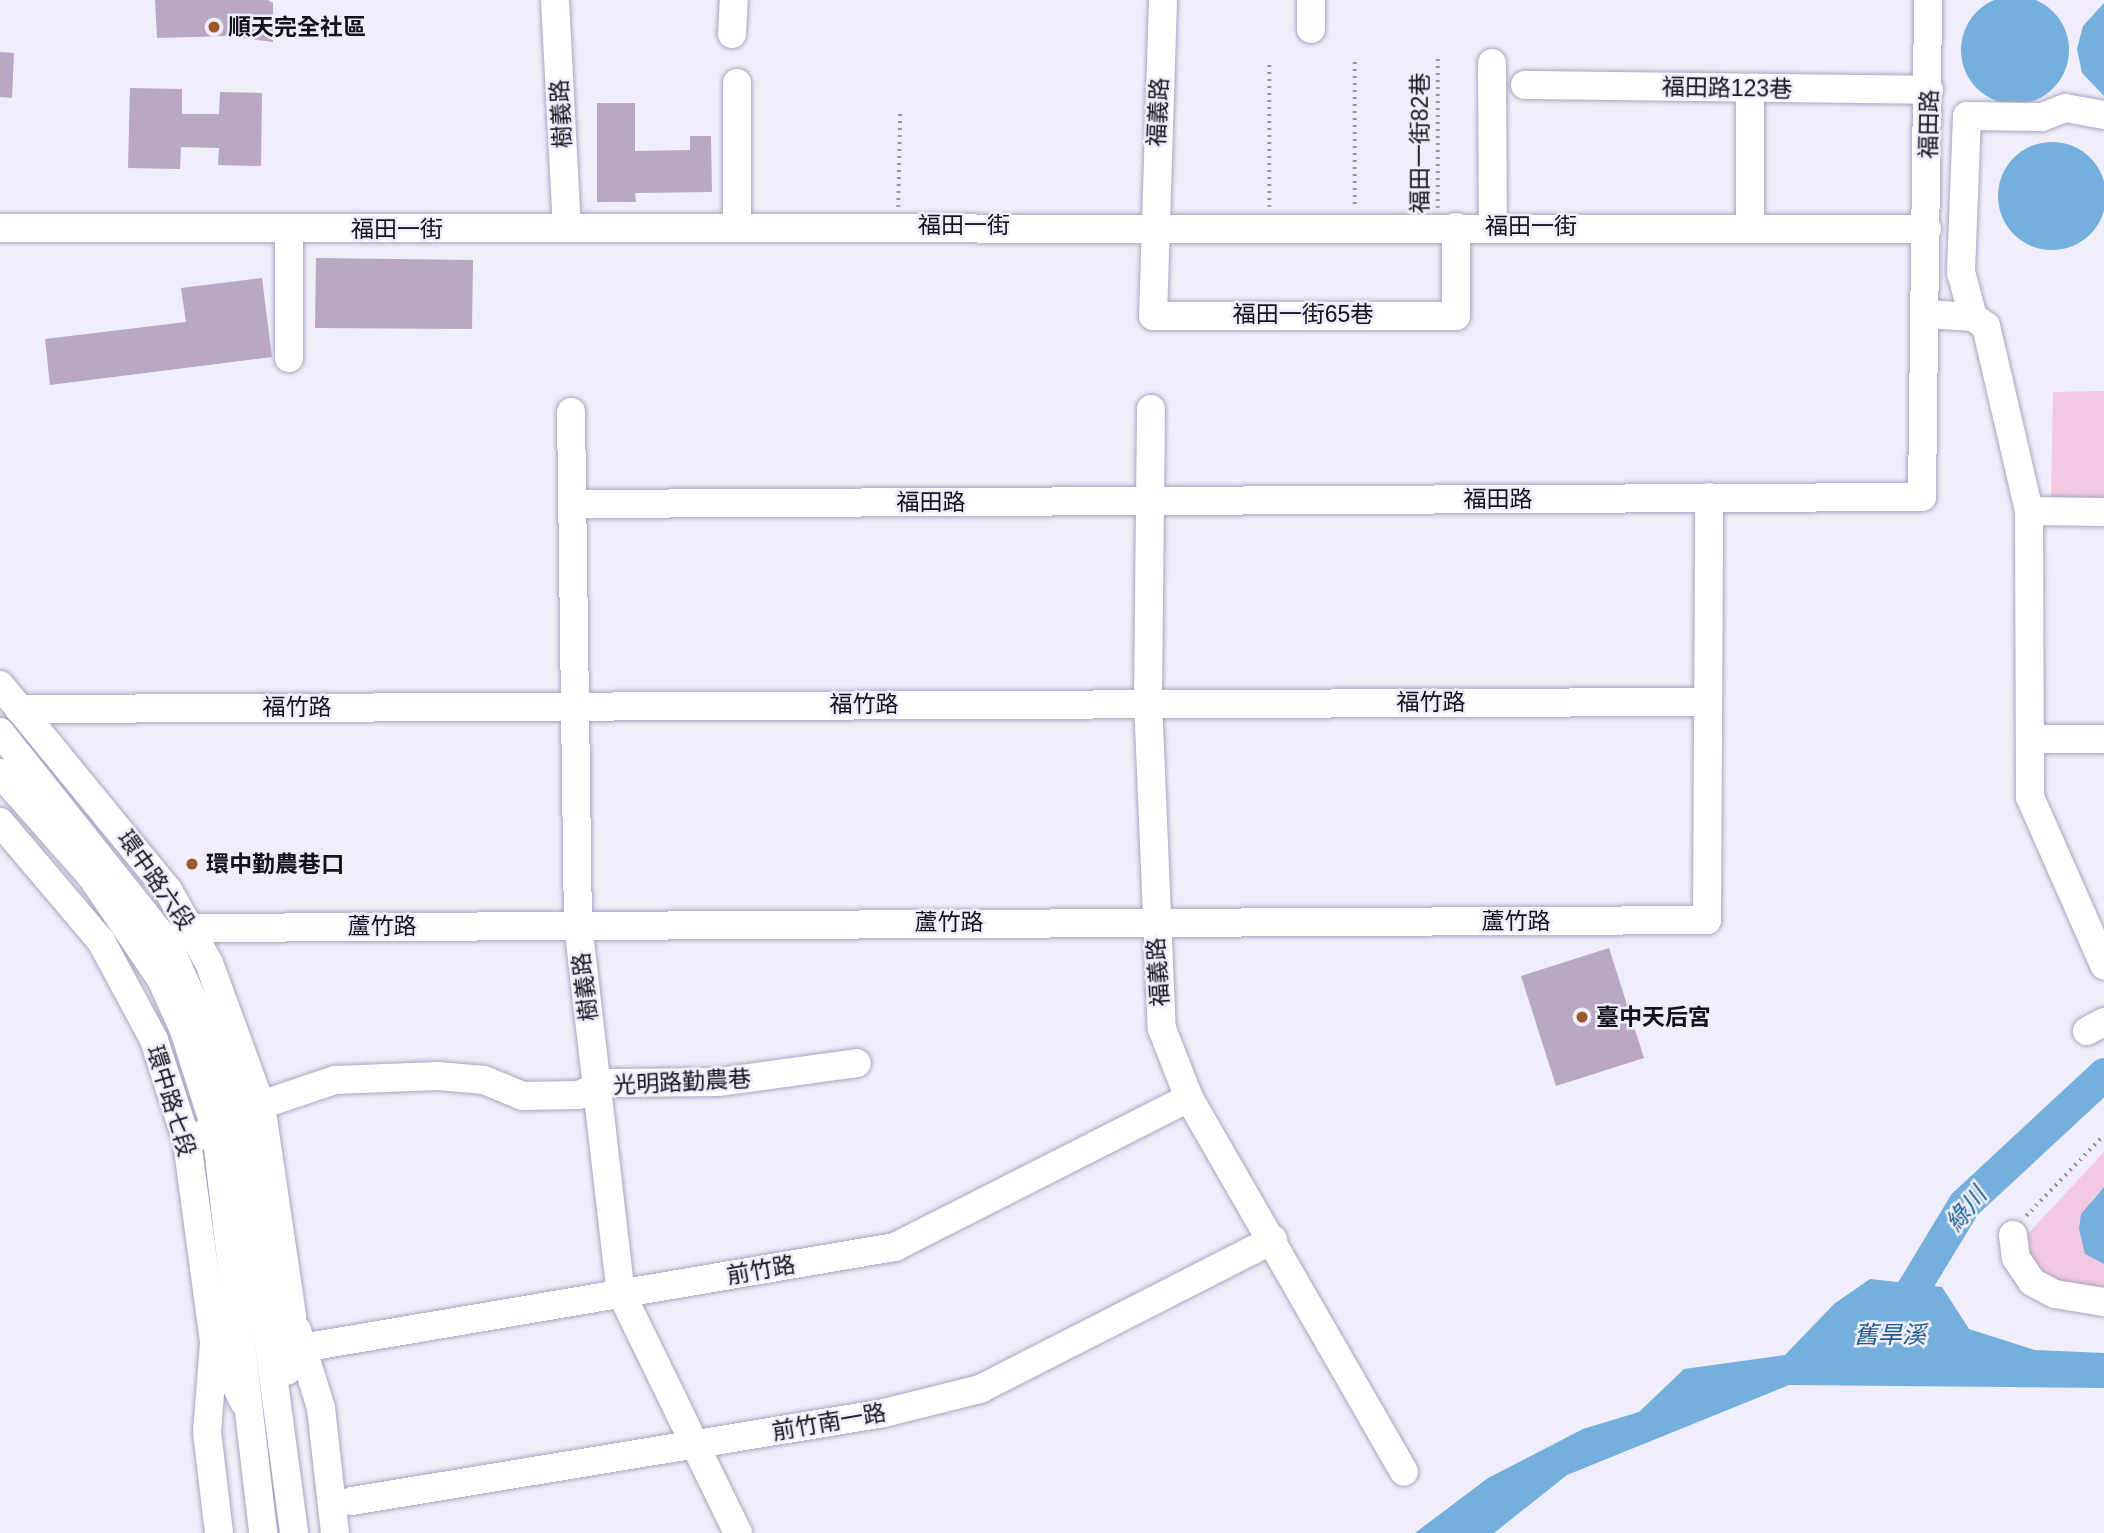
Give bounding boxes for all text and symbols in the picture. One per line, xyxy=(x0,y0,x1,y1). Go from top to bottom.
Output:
place label: 順天完全社區 xyxy=(228,13,366,41)
marker: 順天完全社區 xyxy=(206,19,222,35)
street label: 福田一街82巷 xyxy=(1406,73,1434,213)
street label: 福田路123巷 xyxy=(1662,73,1792,103)
street label: 福義路 xyxy=(1142,77,1174,147)
street label: 樹義路 xyxy=(545,79,577,149)
street label: 福田路 xyxy=(1915,89,1943,159)
street label: 福田一街 xyxy=(918,211,1010,239)
street label: 福田一街 xyxy=(1485,212,1577,240)
street label: 福田一街 xyxy=(351,215,443,243)
street label: 福田一街65巷 xyxy=(1233,300,1373,328)
street label: 福田路 xyxy=(1464,485,1532,513)
street label: 福田路 xyxy=(897,488,965,516)
street label: 福竹路 xyxy=(1397,688,1465,716)
street label: 福竹路 xyxy=(830,690,898,718)
street label: 福竹路 xyxy=(263,693,331,721)
street label: 環中路六段 xyxy=(112,825,200,935)
place label: 環中勤農巷口 xyxy=(206,850,344,878)
marker: 環中勤農巷口 xyxy=(184,856,200,872)
street label: 蘆竹路 xyxy=(1482,907,1550,935)
street label: 蘆竹路 xyxy=(915,908,983,936)
street label: 蘆竹路 xyxy=(348,912,416,940)
street label: 福義路 xyxy=(1142,937,1174,1007)
street label: 樹義路 xyxy=(567,951,603,1023)
place label: 臺中天后宮 xyxy=(1596,1003,1711,1031)
marker: 臺中天后宮 xyxy=(1574,1009,1590,1025)
street label: 環中路七段 xyxy=(141,1042,201,1160)
street label: 光明路勤農巷 xyxy=(612,1065,752,1099)
water label: 綠川 xyxy=(1940,1181,1992,1237)
street label: 前竹路 xyxy=(725,1250,797,1290)
water label: 舊旱溪 xyxy=(1854,1321,1926,1349)
street label: 前竹南一路 xyxy=(770,1398,888,1446)

